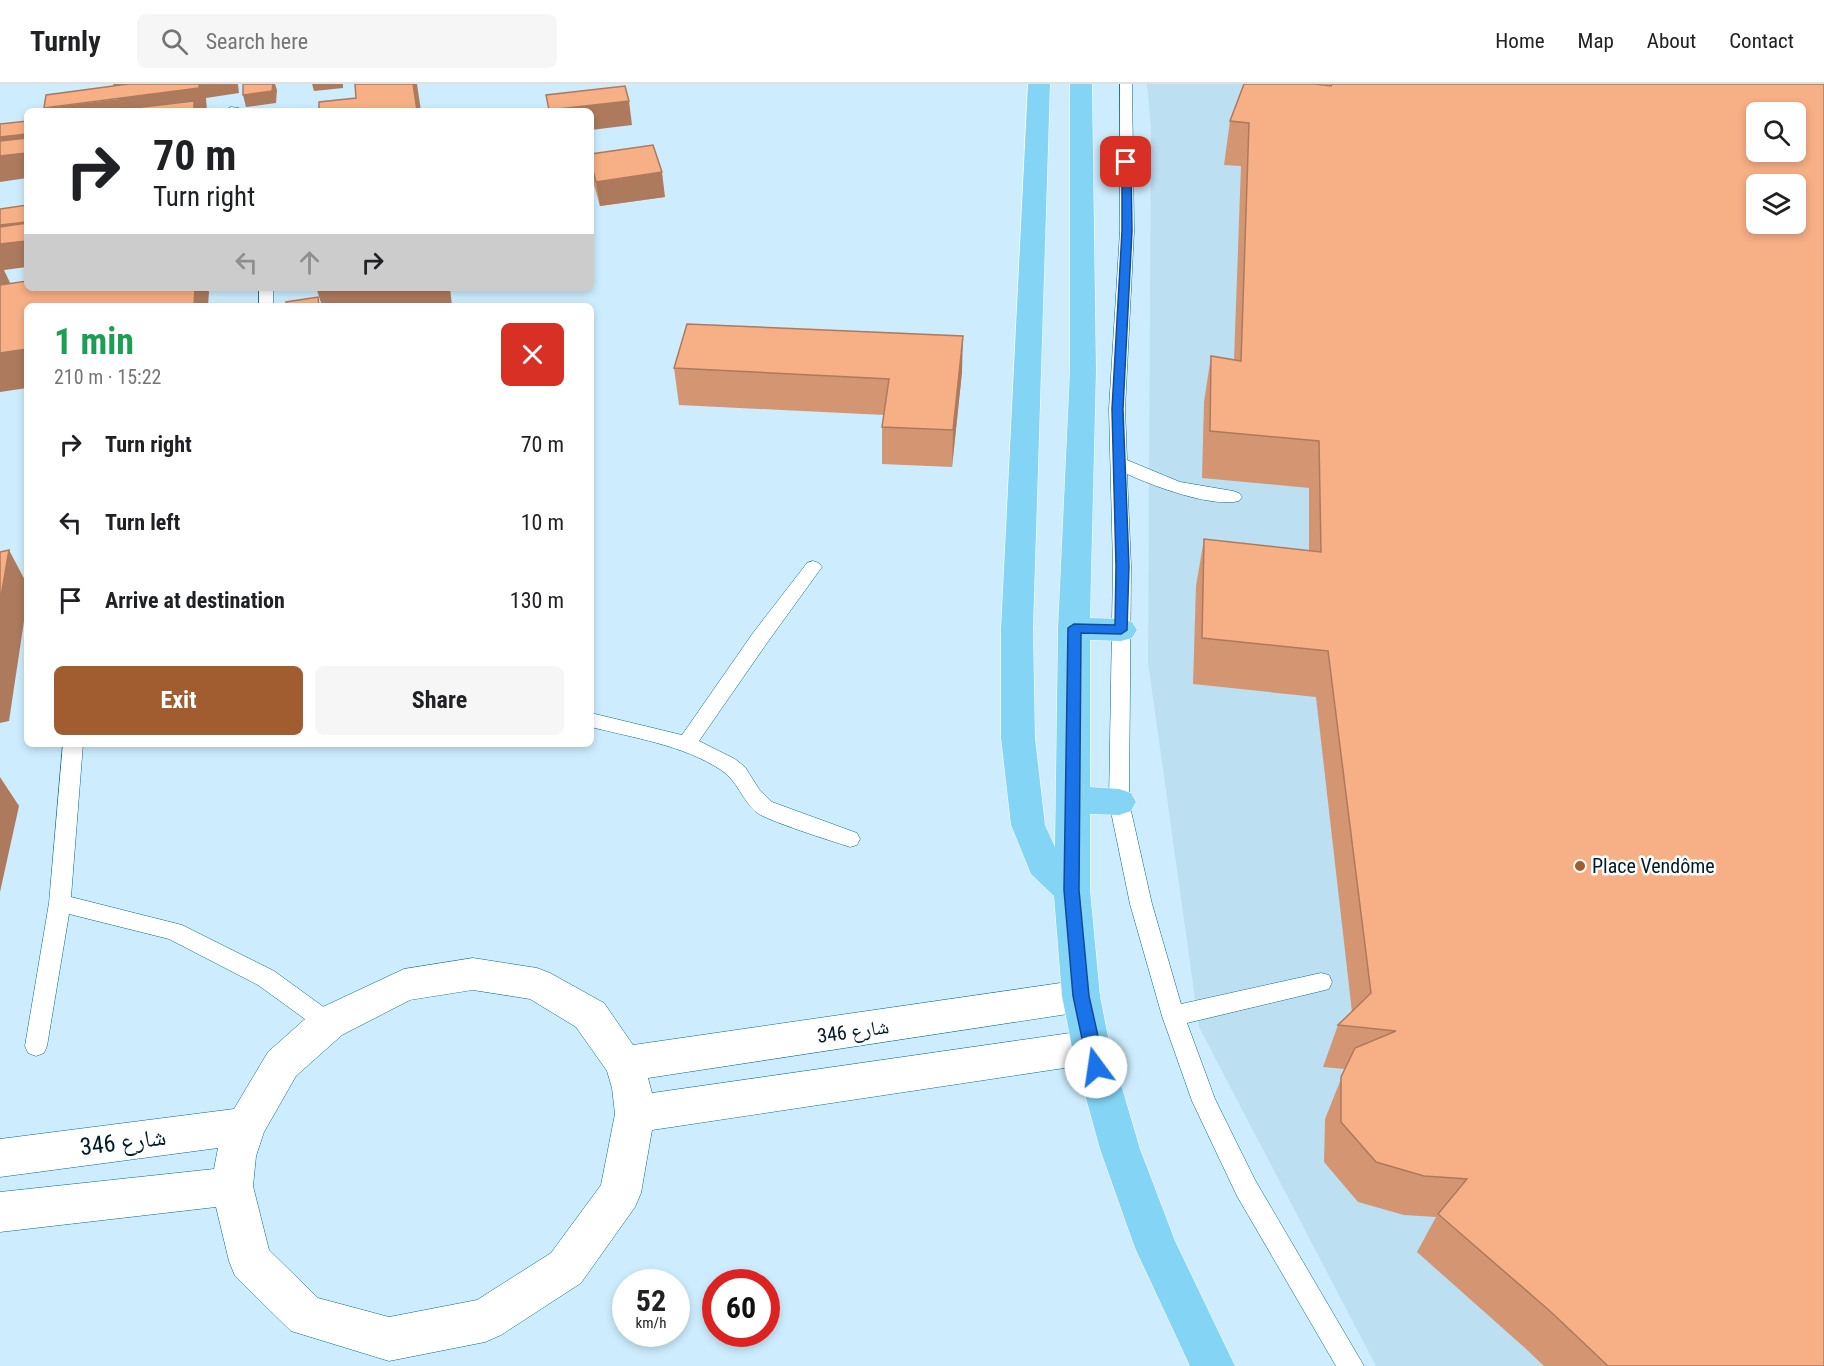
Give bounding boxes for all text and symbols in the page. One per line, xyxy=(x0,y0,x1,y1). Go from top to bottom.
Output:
search box xyxy=(137,14,557,68)
text: Turnly xyxy=(30,25,101,58)
icon: search xyxy=(158,25,191,58)
text: Search here xyxy=(206,29,308,54)
text: Home xyxy=(1495,29,1545,53)
text: Map xyxy=(1578,29,1614,53)
text: About xyxy=(1647,29,1696,53)
text: Contact xyxy=(1729,29,1794,53)
map controls xyxy=(1746,102,1806,234)
button: search xyxy=(1746,102,1806,162)
text: 70 m xyxy=(153,131,236,180)
icon: right xyxy=(54,132,132,210)
pin xyxy=(1100,136,1151,187)
icon: arrive xyxy=(1109,145,1142,178)
button: layers xyxy=(1746,174,1806,234)
text: Turn right xyxy=(153,181,255,213)
icon: left xyxy=(230,246,263,279)
icon: ahead xyxy=(293,246,326,279)
icon: right xyxy=(356,246,389,279)
text: 1 min xyxy=(54,321,134,363)
button: close xyxy=(501,323,564,386)
text: 210 m · 15:22 xyxy=(54,365,161,389)
icon: right xyxy=(54,428,87,461)
text: Turn right xyxy=(105,432,192,457)
text: 70 m xyxy=(521,432,564,457)
icon: left xyxy=(54,506,87,539)
text: Turn left xyxy=(105,510,180,535)
text: 10 m xyxy=(521,510,564,535)
icon: arrive xyxy=(54,584,87,617)
text: Arrive at destination xyxy=(105,588,285,613)
text: 130 m xyxy=(510,588,564,613)
button: Exit xyxy=(54,666,303,735)
button: Share xyxy=(315,666,564,735)
place label: Place Vendôme xyxy=(1592,854,1715,878)
marker: Place Vendôme xyxy=(1573,859,1587,873)
street label: شارع 346 xyxy=(816,1014,891,1049)
position arrow xyxy=(1064,1035,1128,1099)
street label: شارع 346 xyxy=(78,1123,168,1162)
speed limit sign: 60 xyxy=(702,1269,780,1347)
text: 52 xyxy=(636,1283,666,1318)
text: km/h xyxy=(636,1314,666,1332)

